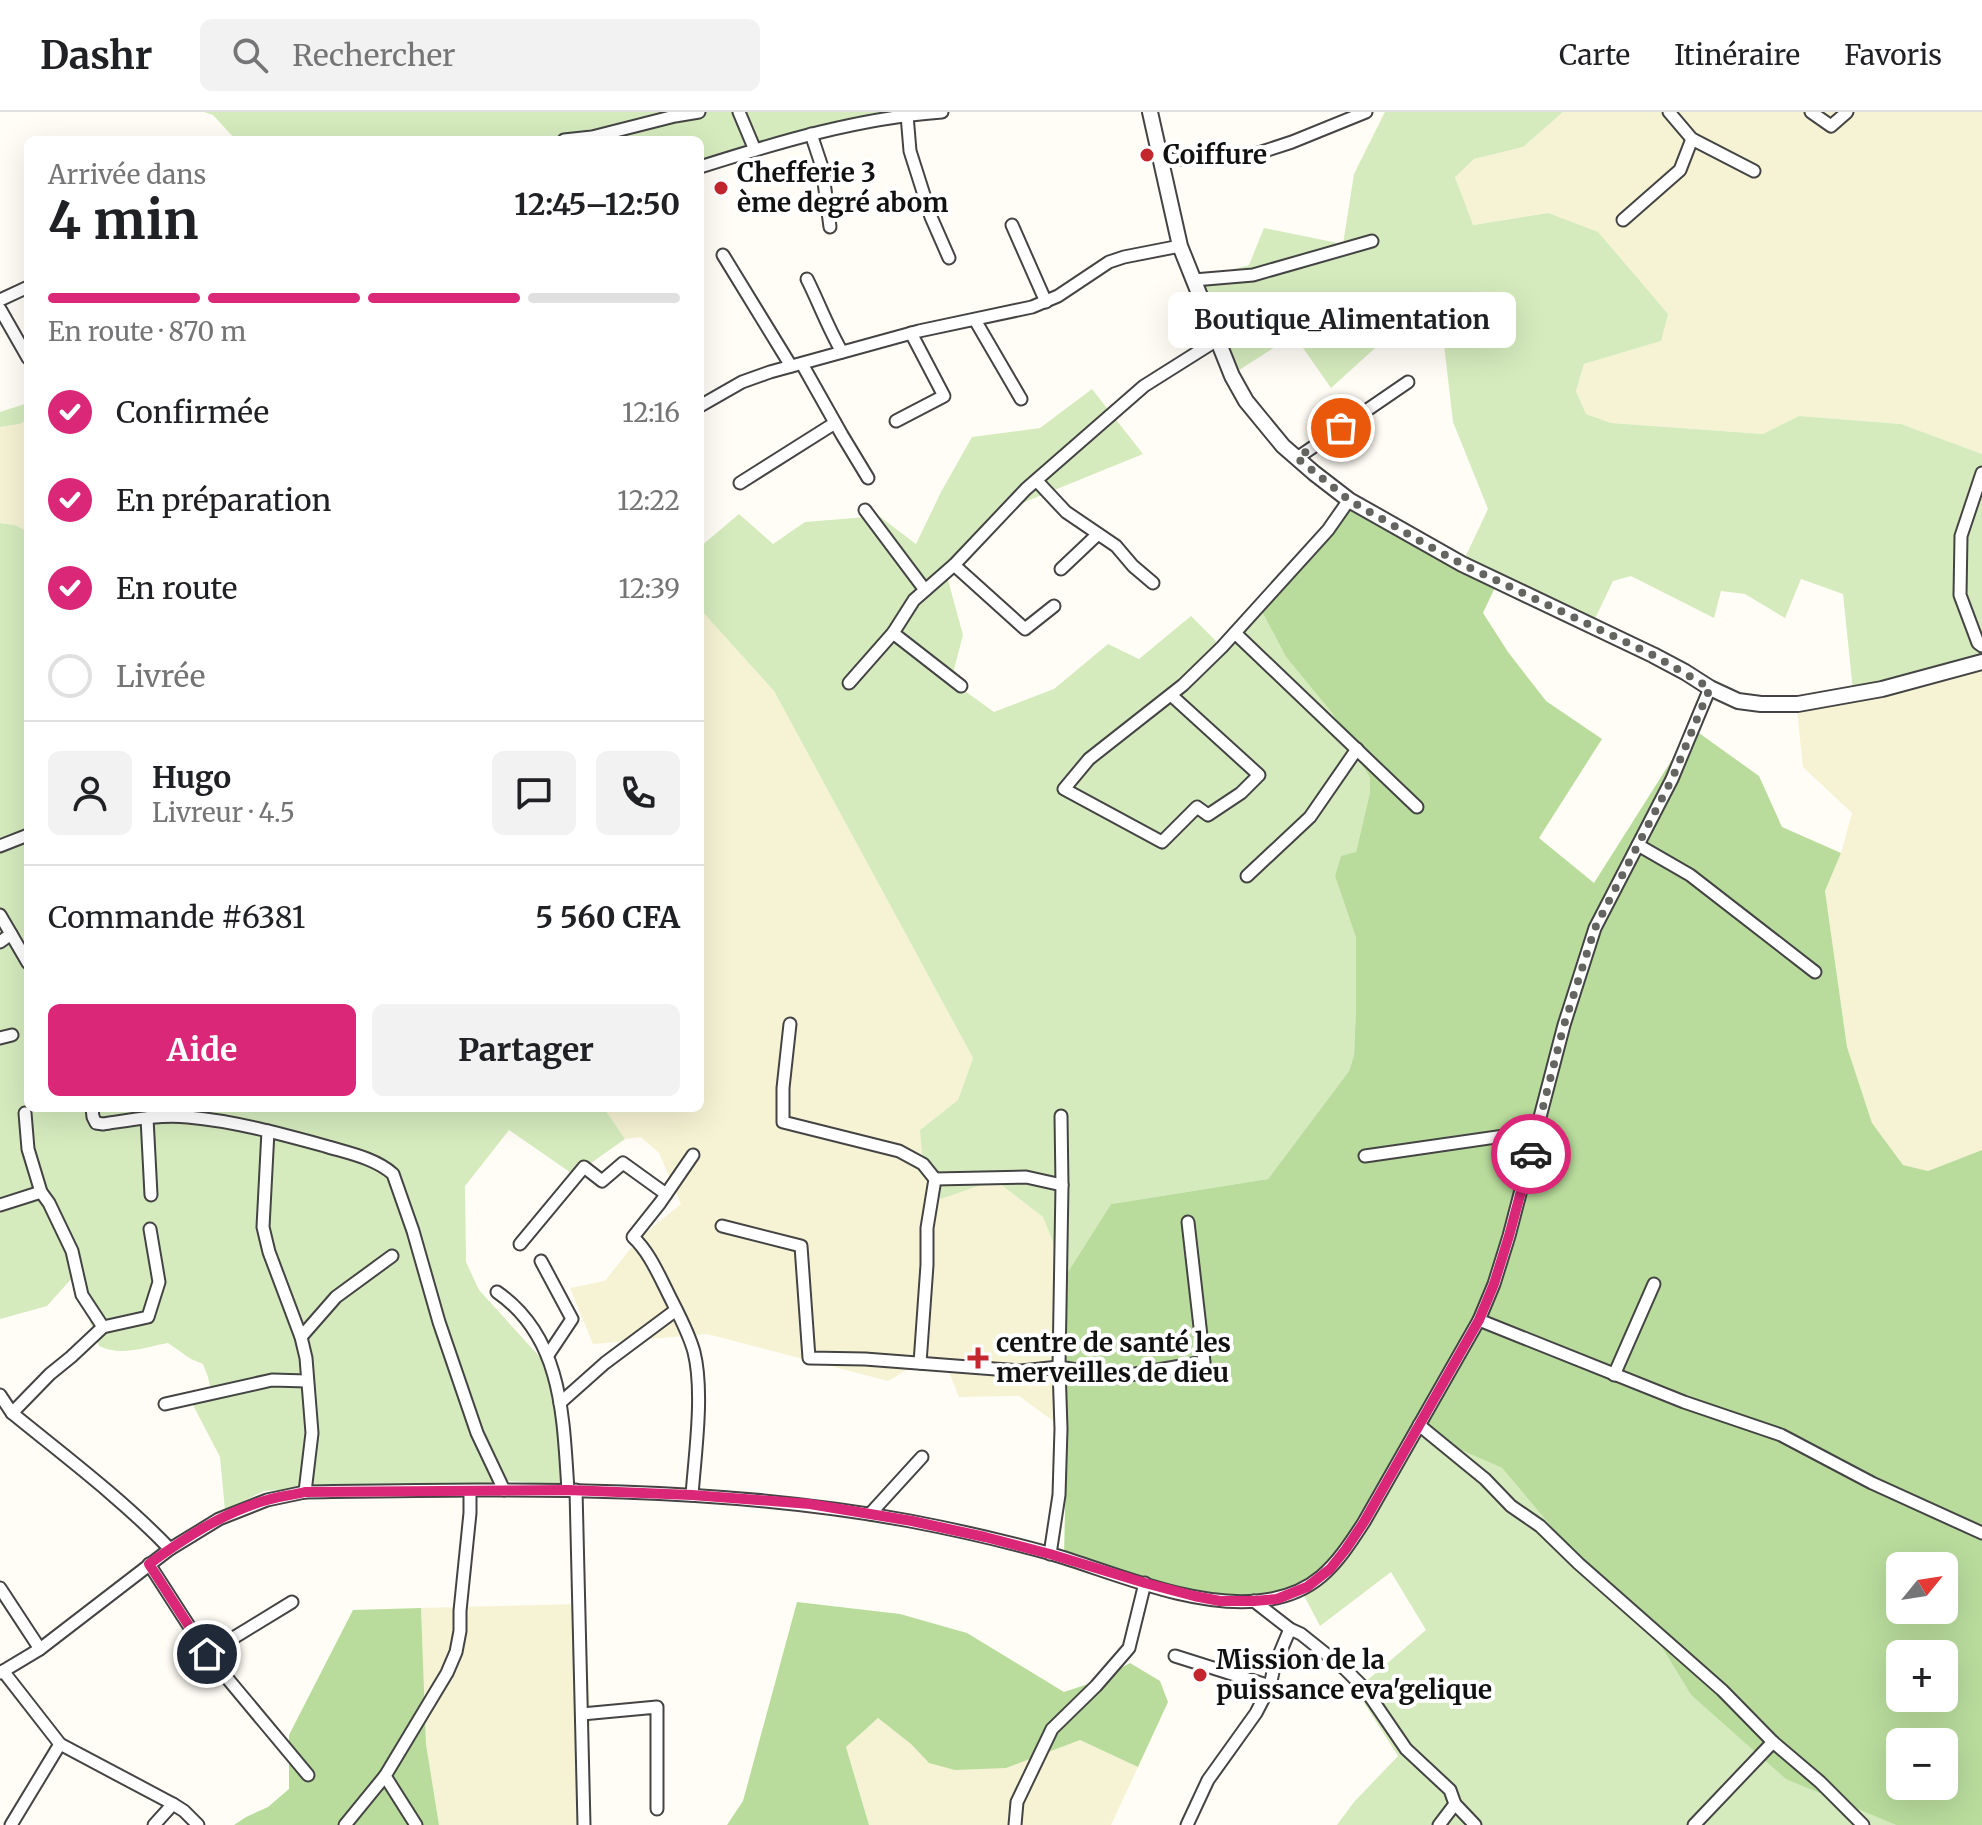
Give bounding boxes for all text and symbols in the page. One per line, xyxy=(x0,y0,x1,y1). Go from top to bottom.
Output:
search box xyxy=(200,19,760,91)
text: Dashr xyxy=(40,32,152,79)
icon: search xyxy=(228,33,272,77)
text: Rechercher xyxy=(292,36,456,74)
text: Carte xyxy=(1559,37,1630,73)
text: Itinéraire xyxy=(1674,37,1800,73)
text: Favoris xyxy=(1844,37,1942,73)
place label: Coiffure xyxy=(1163,138,1267,171)
marker: Coiffure xyxy=(1138,146,1156,164)
place label: Chefferie 3 ème degré abom xyxy=(737,156,948,219)
text: Arrivée dans xyxy=(48,158,206,191)
marker: Chefferie 3 ème degré abom xyxy=(712,179,730,197)
text: 12:45–12:50 xyxy=(514,185,680,223)
text: 4 min xyxy=(48,188,199,253)
callout: Boutique_Alimentation xyxy=(1167,292,1515,348)
text: Boutique_Alimentation xyxy=(1194,303,1490,336)
text: En route · 870 m xyxy=(48,315,246,348)
icon: check xyxy=(48,390,92,434)
text: Confirmée xyxy=(116,393,269,431)
pin xyxy=(1307,394,1375,462)
text: 12:16 xyxy=(622,396,680,429)
icon: bag xyxy=(1319,406,1363,450)
icon: check xyxy=(48,478,92,522)
text: En préparation xyxy=(116,481,331,519)
text: 12:22 xyxy=(617,484,680,517)
icon: check xyxy=(48,566,92,610)
text: En route xyxy=(116,569,237,607)
text: 12:39 xyxy=(618,572,680,605)
text: Livrée xyxy=(116,657,205,695)
button: person xyxy=(48,751,132,835)
button: chat xyxy=(492,751,576,835)
button: phone xyxy=(596,751,680,835)
text: Hugo xyxy=(152,758,231,796)
text: Livreur · 4.5 xyxy=(152,796,295,829)
text: Commande #6381 xyxy=(48,898,305,936)
text: 5 560 CFA xyxy=(535,898,680,936)
button: Aide xyxy=(48,1004,356,1096)
button: Partager xyxy=(372,1004,680,1096)
courier xyxy=(1491,1114,1571,1194)
icon: car xyxy=(1509,1132,1553,1176)
place label: centre de santé les merveilles de dieu xyxy=(996,1326,1231,1389)
marker: centre de santé les merveilles de dieu xyxy=(967,1347,989,1369)
north arrow xyxy=(1886,1552,1958,1624)
map controls xyxy=(1886,1552,1958,1800)
pin xyxy=(173,1620,241,1688)
icon: home xyxy=(185,1632,229,1676)
button: + xyxy=(1886,1640,1958,1712)
place label: Mission de la puissance eva'gelique xyxy=(1216,1643,1492,1706)
marker: Mission de la puissance eva'gelique xyxy=(1191,1666,1209,1684)
button: − xyxy=(1886,1728,1958,1800)

